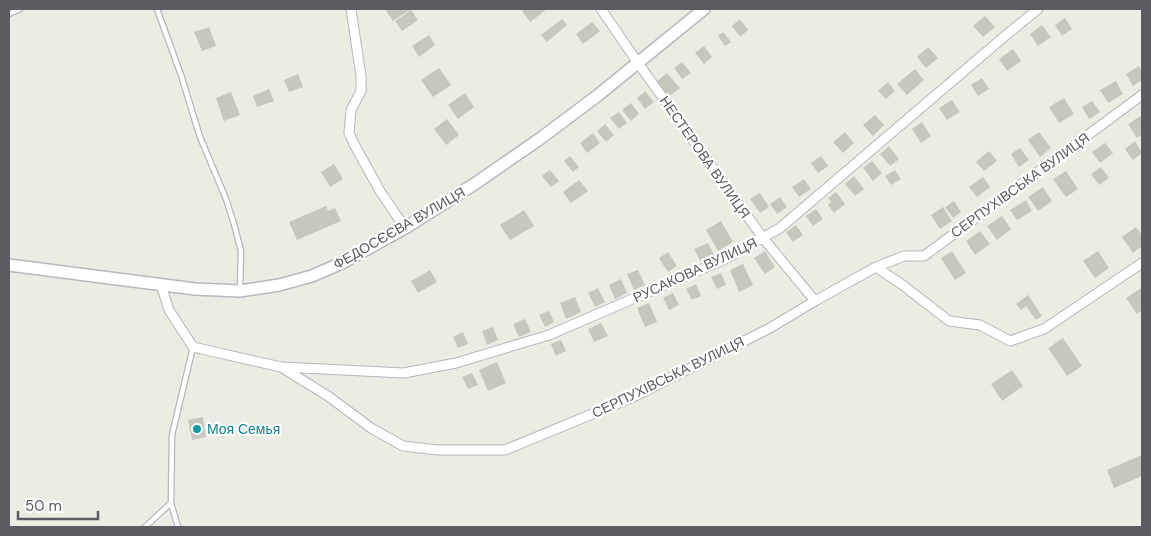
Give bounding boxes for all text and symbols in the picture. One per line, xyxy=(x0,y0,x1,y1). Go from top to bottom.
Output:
street label: НЕСТЕРОВА ВУЛИЦЯ xyxy=(656,92,754,222)
street label: СЕРПУХІВСЬКА ВУЛИЦЯ xyxy=(947,129,1093,241)
street label: ФЕДОСЄЄВА ВУЛИЦЯ xyxy=(330,183,468,273)
street label: РУСАКОВА ВУЛИЦЯ xyxy=(630,233,760,307)
street label: СЕРПУХІВСЬКА ВУЛИЦЯ xyxy=(589,332,747,422)
place label: Моя Семья xyxy=(207,420,280,438)
marker: Моя Семья xyxy=(191,423,203,435)
scale bar xyxy=(18,488,98,520)
text: 50 m xyxy=(25,496,62,516)

